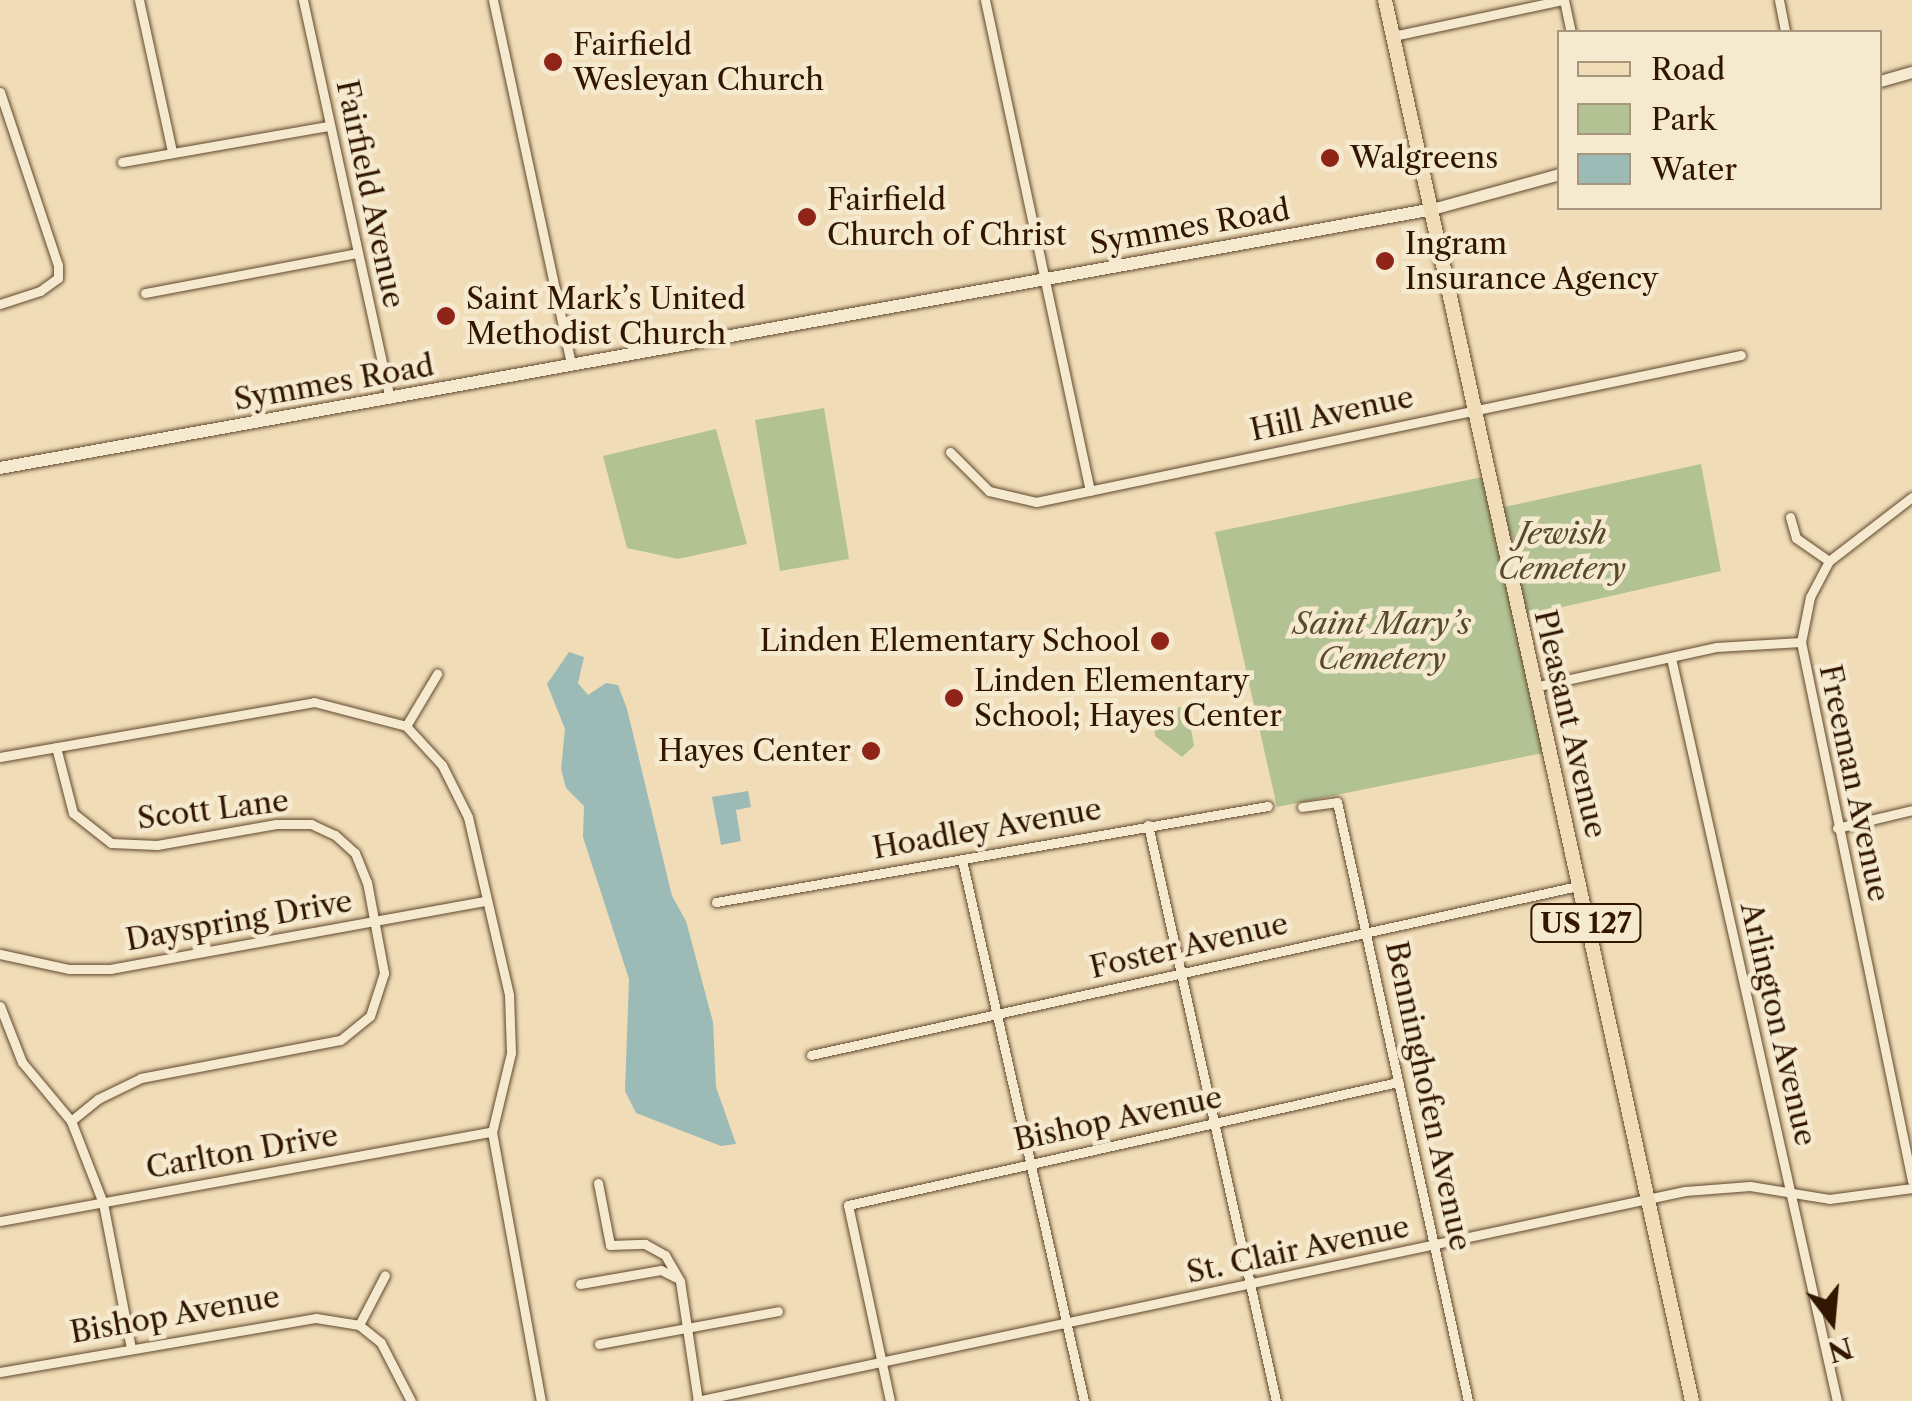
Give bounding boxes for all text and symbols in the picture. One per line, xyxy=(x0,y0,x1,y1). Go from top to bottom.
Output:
place label: Fairfield Wesleyan Church xyxy=(573,27,824,98)
legend xyxy=(1557,30,1882,210)
marker: Fairfield Wesleyan Church xyxy=(542,51,564,73)
text: Road xyxy=(1651,51,1725,88)
street label: Fairfield Avenue xyxy=(328,76,412,312)
text: Park xyxy=(1651,101,1716,138)
place label: Walgreens xyxy=(1350,140,1498,176)
marker: Walgreens xyxy=(1319,147,1341,169)
text: Water xyxy=(1651,151,1737,188)
place label: Fairfield Church of Christ xyxy=(827,182,1066,252)
street label: Symmes Road xyxy=(1087,192,1293,262)
marker: Fairfield Church of Christ xyxy=(796,206,818,228)
place label: Ingram Insurance Agency xyxy=(1405,226,1660,296)
marker: Ingram Insurance Agency xyxy=(1374,250,1396,272)
place label: Saint Mark’s United Methodist Church xyxy=(466,281,746,352)
marker: Saint Mark’s United Methodist Church xyxy=(435,305,457,327)
street label: Symmes Road xyxy=(231,348,437,418)
street label: Hill Avenue xyxy=(1246,379,1418,449)
park label: Jewish Cemetery xyxy=(1498,516,1626,586)
park label: Saint Mary’s Cemetery xyxy=(1293,606,1471,676)
street label: Pleasant Avenue xyxy=(1526,606,1614,842)
place label: Linden Elementary School xyxy=(759,623,1140,659)
marker: Linden Elementary School xyxy=(1149,630,1171,652)
street label: Freeman Avenue xyxy=(1811,661,1897,905)
place label: Linden Elementary School; Hayes Center xyxy=(974,663,1282,734)
marker: Linden Elementary School; Hayes Center xyxy=(943,687,965,709)
place label: Hayes Center xyxy=(658,733,851,769)
marker: Hayes Center xyxy=(860,740,882,762)
street label: Scott Lane xyxy=(135,783,291,837)
street label: Hoadley Avenue xyxy=(869,791,1105,867)
street label: Dayspring Drive xyxy=(123,883,355,959)
street label: Arlington Avenue xyxy=(1732,898,1824,1150)
road number: US 127 xyxy=(1528,900,1644,946)
street label: Foster Avenue xyxy=(1085,905,1293,987)
street label: Benninghofen Avenue xyxy=(1377,937,1479,1255)
street label: Bishop Avenue xyxy=(1010,1079,1226,1159)
street label: Carlton Drive xyxy=(143,1117,341,1187)
street label: St. Clair Avenue xyxy=(1182,1209,1414,1291)
north arrow xyxy=(1782,1271,1882,1371)
street label: Bishop Avenue xyxy=(67,1279,283,1351)
text: N xyxy=(1824,1330,1857,1370)

